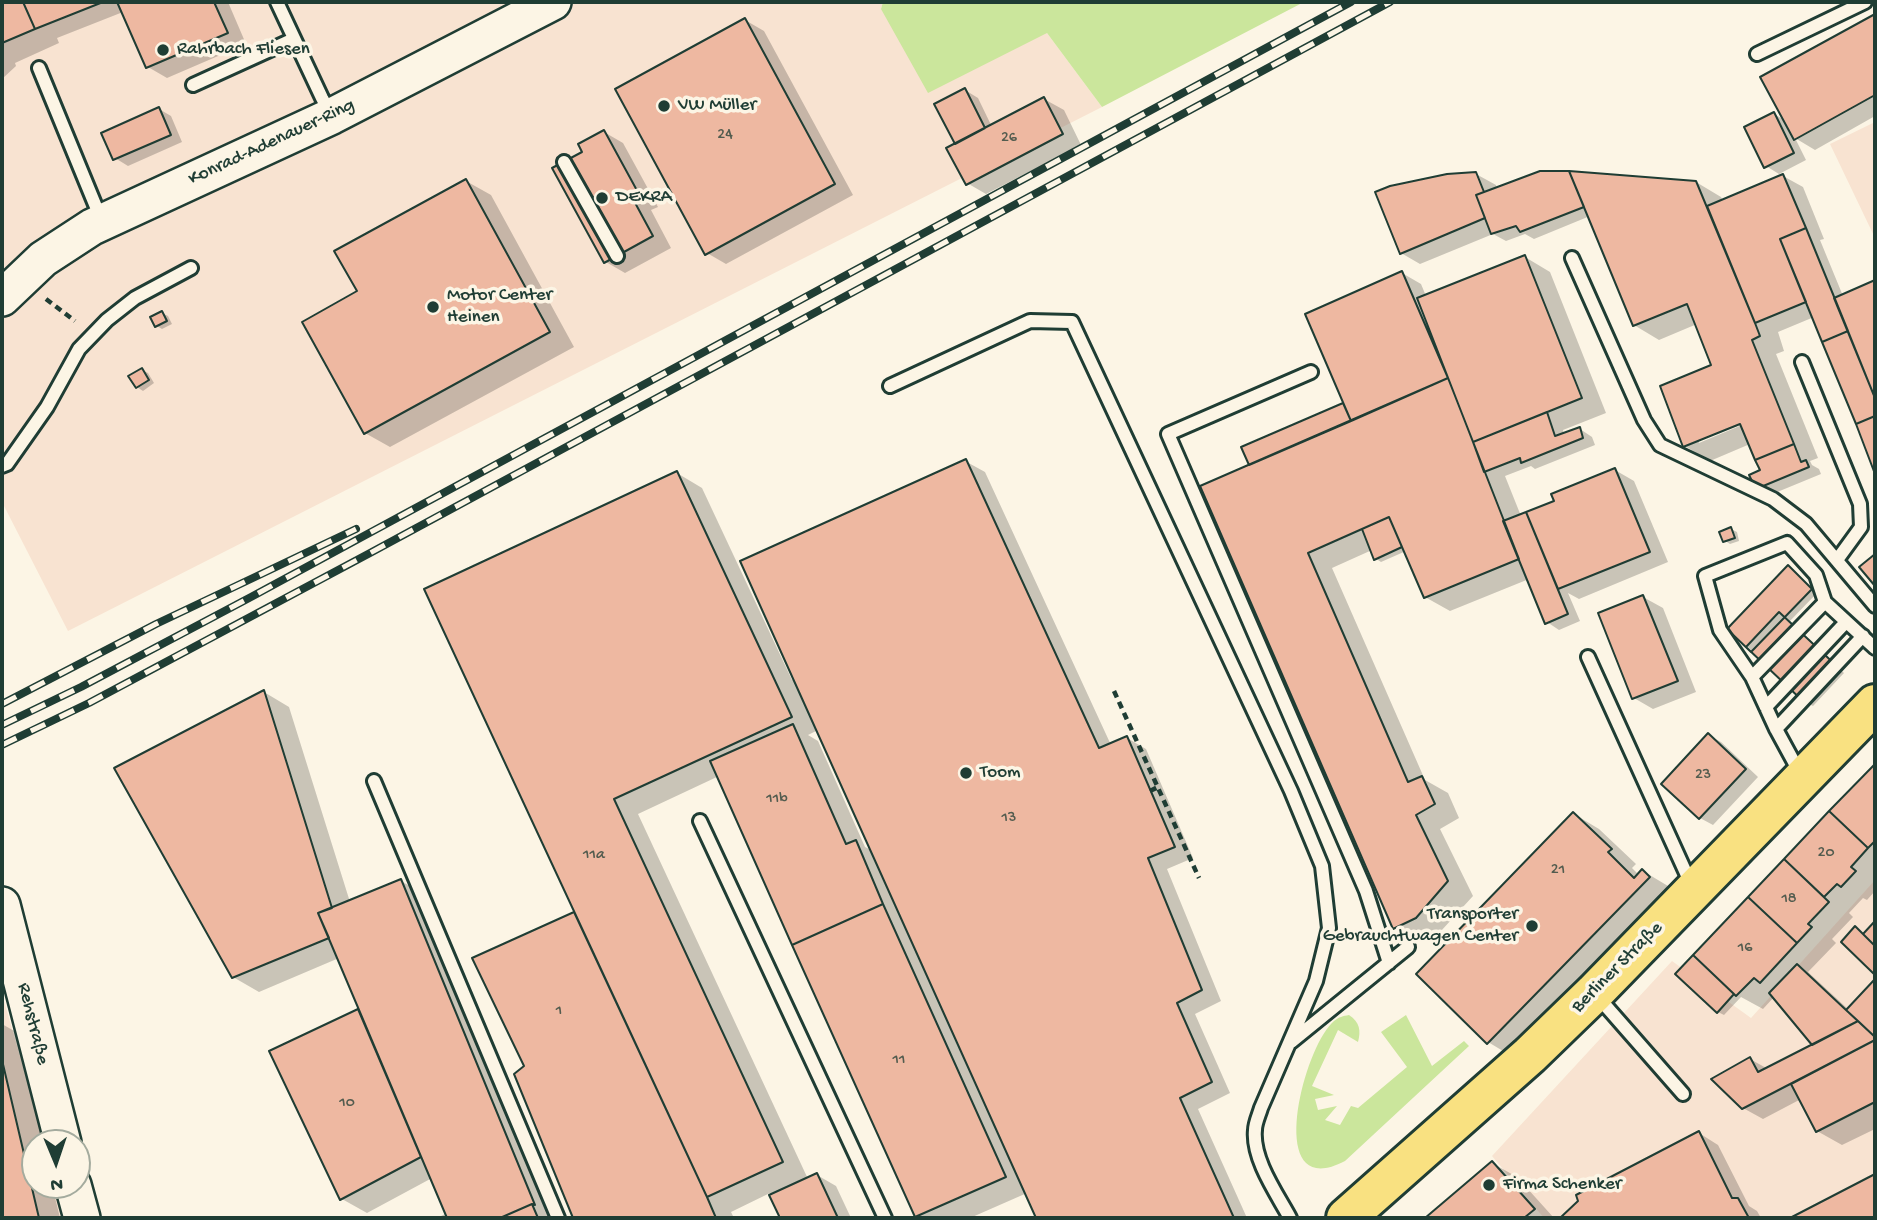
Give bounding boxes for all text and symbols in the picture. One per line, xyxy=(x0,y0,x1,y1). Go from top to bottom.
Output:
place label: Rahrbach Fliesen xyxy=(177,39,310,61)
marker: Rahrbach Fliesen xyxy=(155,42,171,58)
street label: Konrad-Adenauer-Ring xyxy=(185,94,359,192)
place label: VW Müller xyxy=(678,95,756,117)
marker: VW Müller xyxy=(656,98,672,114)
house number: 24 xyxy=(717,126,733,146)
house number: 26 xyxy=(1001,129,1017,149)
place label: DEKRA xyxy=(616,187,672,209)
marker: DEKRA xyxy=(594,190,610,206)
place label: Motor Center Heinen xyxy=(447,285,552,329)
marker: Motor Center Heinen xyxy=(425,299,441,315)
place label: Toom xyxy=(980,762,1021,784)
marker: Toom xyxy=(958,765,974,781)
house number: 23 xyxy=(1695,766,1711,786)
house number: 11b xyxy=(766,790,788,810)
house number: 13 xyxy=(1002,809,1016,829)
house number: 20 xyxy=(1818,844,1834,864)
house number: 11a xyxy=(583,846,605,866)
house number: 21 xyxy=(1551,861,1565,881)
house number: 18 xyxy=(1781,890,1797,910)
place label: Transporter Gebrauchtwagen Center xyxy=(1323,904,1518,948)
marker: Transporter Gebrauchtwagen Center xyxy=(1524,918,1540,934)
street label: Berliner Straße xyxy=(1568,918,1668,1018)
house number: 16 xyxy=(1738,939,1752,959)
street label: Rehstraße xyxy=(11,981,53,1067)
house number: 1 xyxy=(556,1002,562,1022)
house number: 11 xyxy=(893,1051,905,1071)
house number: 10 xyxy=(339,1094,355,1114)
north arrow xyxy=(21,1129,91,1199)
text: N xyxy=(50,1172,63,1195)
place label: Firma Schenker xyxy=(1503,1174,1621,1196)
marker: Firma Schenker xyxy=(1481,1177,1497,1193)

